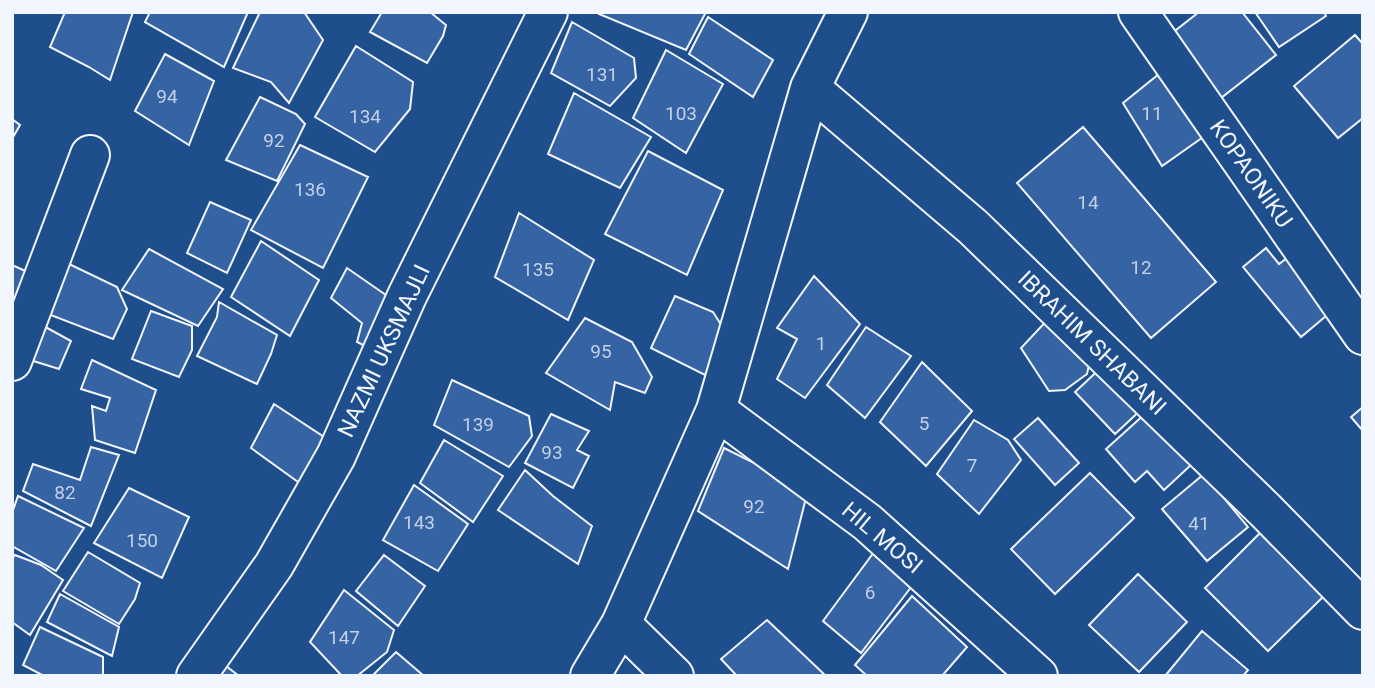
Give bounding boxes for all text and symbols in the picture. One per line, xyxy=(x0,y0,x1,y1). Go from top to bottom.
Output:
house number: 131 xyxy=(586,63,618,86)
house number: 94 xyxy=(156,85,178,108)
house number: 103 xyxy=(665,102,697,125)
house number: 11 xyxy=(1141,102,1163,125)
house number: 134 xyxy=(349,105,381,128)
street label: KOPAONIKU xyxy=(1204,115,1298,233)
house number: 92 xyxy=(263,129,285,152)
house number: 136 xyxy=(294,178,326,201)
house number: 14 xyxy=(1077,191,1099,214)
house number: 12 xyxy=(1130,256,1152,279)
house number: 135 xyxy=(522,258,554,281)
street label: NAZMI UKSMAJLI xyxy=(332,261,436,441)
street label: IBRAHIM SHABANI xyxy=(1012,265,1172,421)
house number: 1 xyxy=(816,332,826,355)
house number: 95 xyxy=(590,340,612,363)
house number: 5 xyxy=(919,412,929,435)
house number: 139 xyxy=(462,413,494,436)
house number: 93 xyxy=(541,441,563,464)
house number: 7 xyxy=(967,454,977,477)
house number: 82 xyxy=(54,481,76,504)
house number: 92 xyxy=(743,495,765,518)
street label: HIL MOSI xyxy=(836,497,928,579)
house number: 143 xyxy=(403,511,435,534)
house number: 41 xyxy=(1188,512,1210,535)
house number: 150 xyxy=(126,529,158,552)
house number: 6 xyxy=(865,581,875,604)
house number: 147 xyxy=(328,626,360,649)

